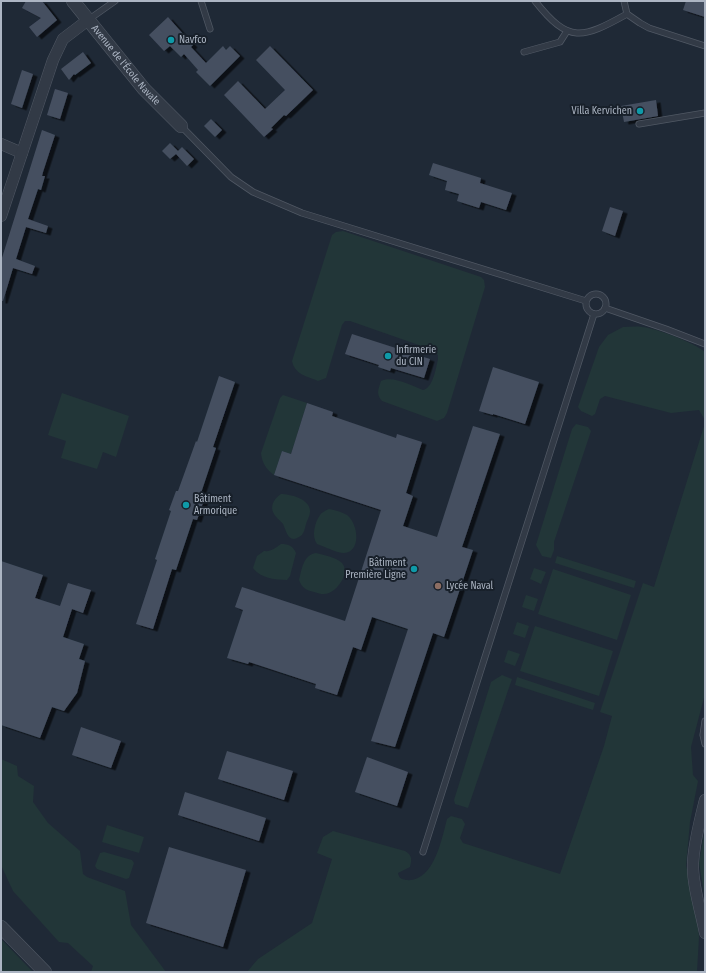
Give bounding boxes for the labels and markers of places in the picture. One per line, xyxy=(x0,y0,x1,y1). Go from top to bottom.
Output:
place label: Navfco xyxy=(179,34,207,46)
marker: Navfco xyxy=(166,35,176,45)
place label: Villa Kervichen xyxy=(572,105,632,117)
marker: Villa Kervichen xyxy=(635,106,645,116)
place label: Infirmerie du CIN xyxy=(396,344,436,368)
marker: Infirmerie du CIN xyxy=(383,351,393,361)
place label: Bâtiment Armorique xyxy=(194,493,237,517)
marker: Bâtiment Armorique xyxy=(181,500,191,510)
place label: Bâtiment Première Ligne xyxy=(345,557,407,581)
marker: Bâtiment Première Ligne xyxy=(409,564,419,574)
place label: Lycée Naval xyxy=(446,580,493,592)
marker: Lycée Naval xyxy=(433,581,443,591)

